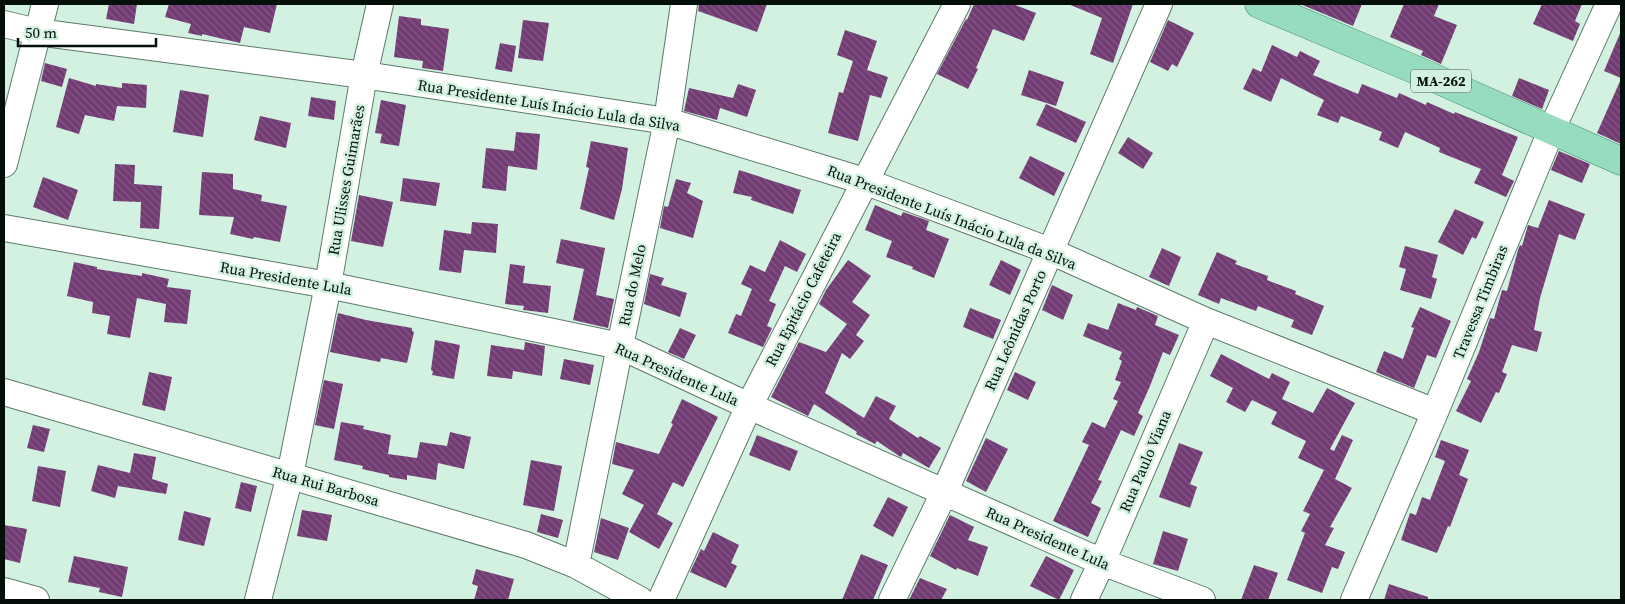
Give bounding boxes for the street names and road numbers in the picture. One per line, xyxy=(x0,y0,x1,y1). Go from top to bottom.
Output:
road number: MA-262 xyxy=(1411,70,1471,92)
street label: Rua Presidente Luís Inácio Lula da Silva xyxy=(416,74,682,136)
street label: Rua Ulisses Guimarães xyxy=(322,103,370,257)
street label: Rua Presidente Luís Inácio Lula da Silva xyxy=(824,160,1080,275)
street label: Rua Epitácio Cafeteira xyxy=(760,228,846,370)
street label: Rua do Melo xyxy=(613,242,651,328)
street label: Travessa Timbiras xyxy=(1448,242,1512,362)
street label: Rua Presidente Lula xyxy=(218,256,354,300)
street label: Rua Leônidas Porto xyxy=(979,266,1051,394)
street label: Rua Presidente Lula xyxy=(612,337,743,411)
street label: Rua Paulo Viana xyxy=(1114,406,1176,515)
street label: Rua Rui Barbosa xyxy=(270,461,382,511)
street label: Rua Presidente Lula xyxy=(983,501,1114,575)

